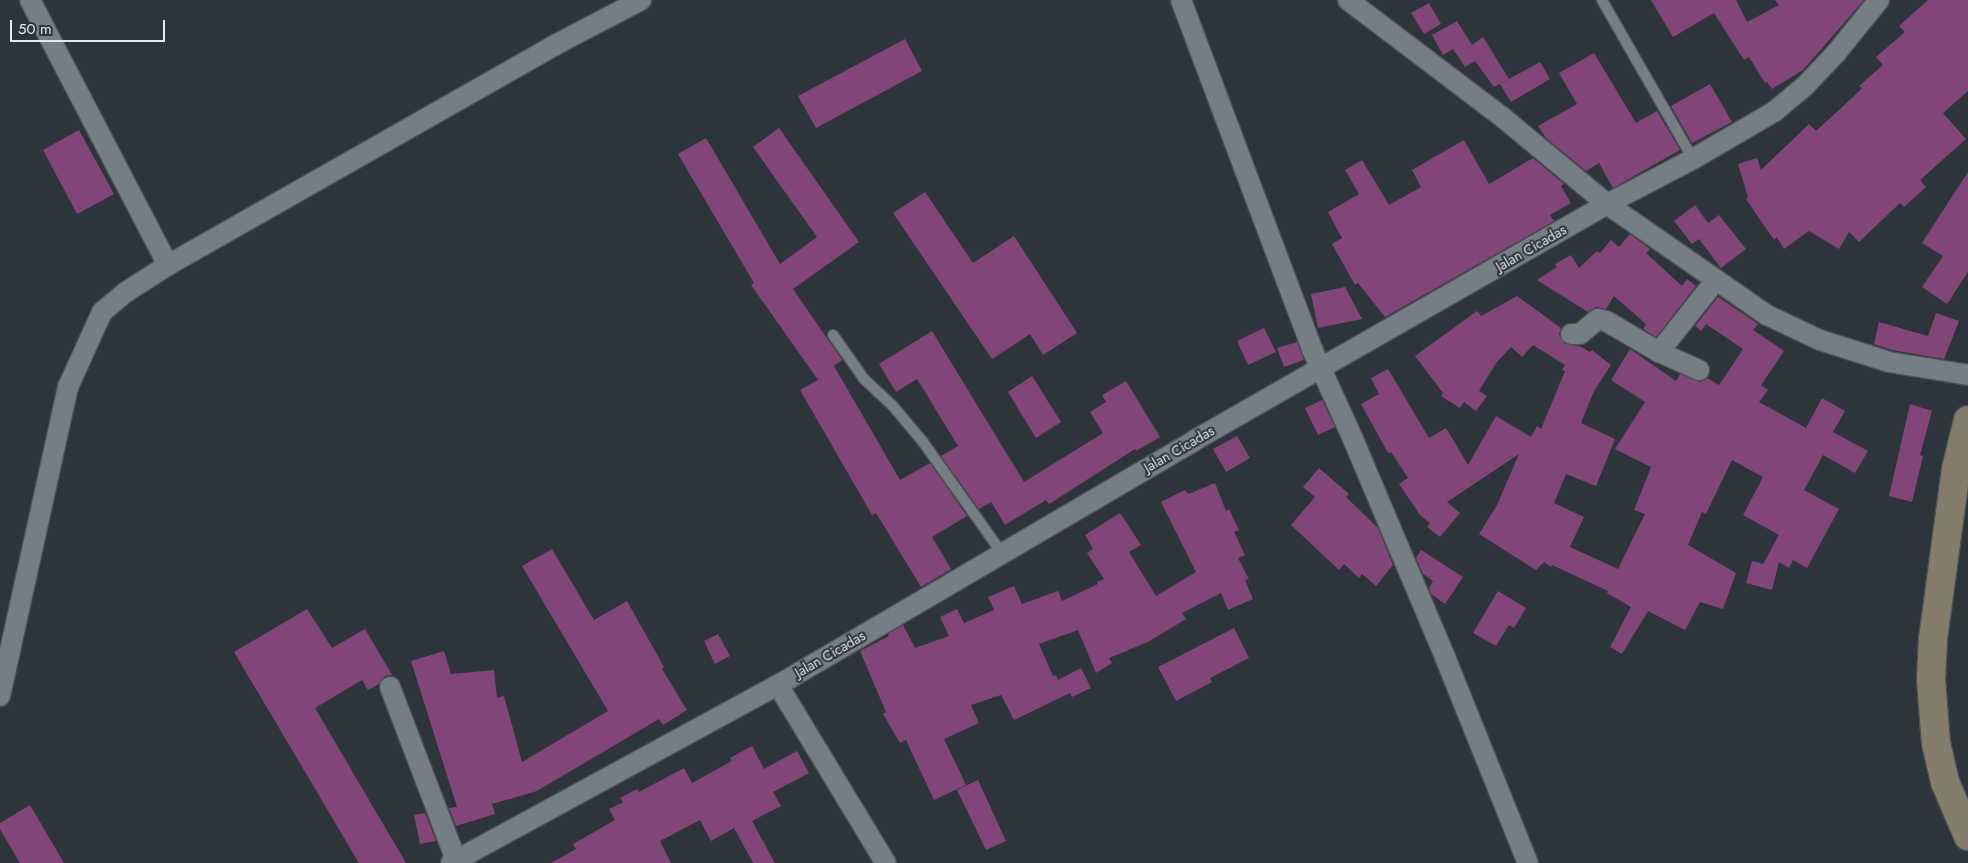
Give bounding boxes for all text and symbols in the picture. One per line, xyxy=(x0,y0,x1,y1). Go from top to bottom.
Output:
scale bar xyxy=(12,10,168,42)
text: 50 m xyxy=(18,18,52,40)
street label: Jalan Cicadas xyxy=(1493,221,1569,275)
street label: Jalan Cicadas xyxy=(1141,422,1217,476)
street label: Jalan Cicadas xyxy=(792,627,868,681)

